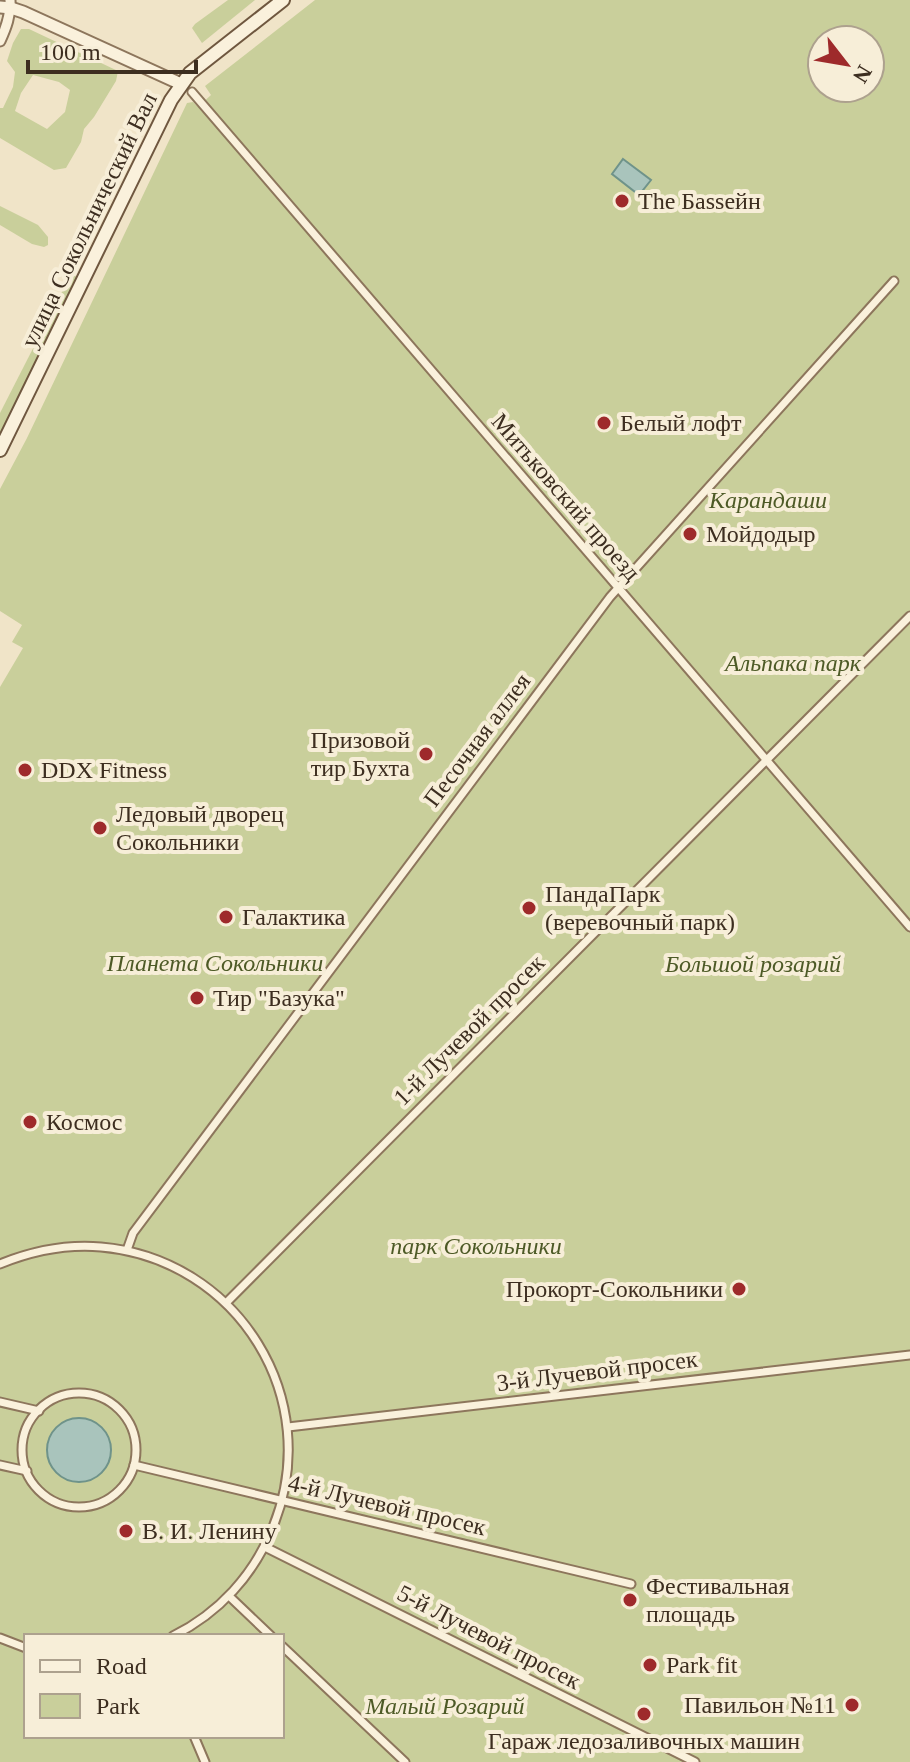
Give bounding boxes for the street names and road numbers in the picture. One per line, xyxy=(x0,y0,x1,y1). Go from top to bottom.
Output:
street label: улица Сокольнический Вал xyxy=(16,88,162,352)
street label: Митьковский проезд xyxy=(486,408,646,586)
street label: Песочная аллея xyxy=(419,668,535,812)
street label: 1-й Лучевой просек xyxy=(388,949,550,1111)
street label: 3-й Лучевой просек xyxy=(495,1346,699,1396)
street label: 4-й Лучевой просек xyxy=(286,1470,489,1540)
street label: 5-й Лучевой просек xyxy=(393,1580,585,1695)

